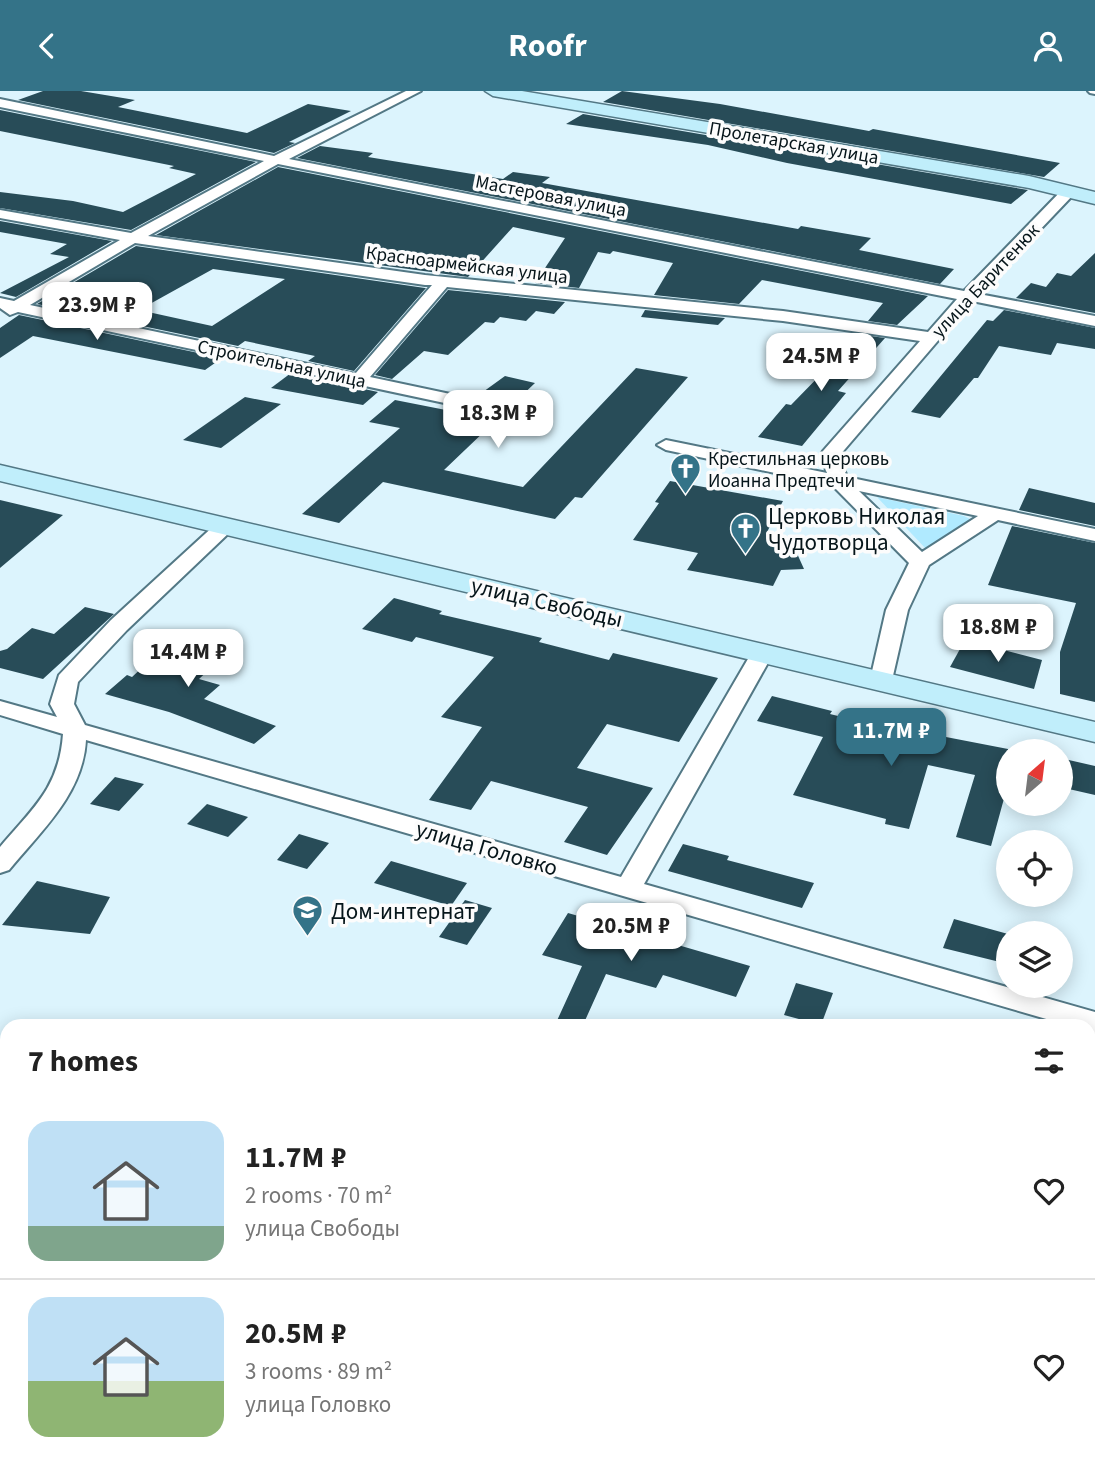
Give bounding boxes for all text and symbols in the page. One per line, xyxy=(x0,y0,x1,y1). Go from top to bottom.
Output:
text: Roofr xyxy=(508,23,587,69)
icon: back xyxy=(28,27,66,65)
icon: person xyxy=(1029,27,1067,65)
street label: Пролетарская улица xyxy=(707,115,881,172)
street label: Мастеровая улица xyxy=(473,169,628,224)
street label: улица Баритенюк xyxy=(926,217,1047,344)
street label: Красноармейская улица xyxy=(364,240,569,291)
pin: 23.9M ₽ xyxy=(32,282,162,342)
text: 23.9M ₽ xyxy=(58,288,136,321)
street label: Строительная улица xyxy=(195,333,368,396)
pin: 24.5M ₽ xyxy=(756,334,886,393)
text: 24.5M ₽ xyxy=(782,339,860,372)
pin: 18.3M ₽ xyxy=(433,391,563,450)
text: 18.3M ₽ xyxy=(459,396,537,429)
place label: Крестильная церковь Иоанна Предтечи xyxy=(708,446,889,495)
church icon: Крестильная церковь Иоанна Предтечи xyxy=(668,452,702,496)
place label: Церковь Николая Чудотворца xyxy=(768,500,945,559)
church icon: Церковь Николая Чудотворца xyxy=(728,512,762,556)
street label: улица Свободы xyxy=(468,569,626,636)
pin: 18.8M ₽ xyxy=(933,605,1063,664)
text: 18.8M ₽ xyxy=(959,610,1037,643)
pin: 14.4M ₽ xyxy=(123,629,253,689)
text: 14.4M ₽ xyxy=(149,635,227,668)
pin: 11.7M ₽ xyxy=(826,709,956,768)
text: 11.7M ₽ xyxy=(852,714,930,747)
north arrow xyxy=(996,739,1073,815)
map controls xyxy=(996,739,1073,998)
street label: улица Головко xyxy=(412,812,562,884)
button: locate xyxy=(996,830,1073,907)
school or university icon: Дом-интернат xyxy=(291,894,325,938)
place label: Дом-интернат xyxy=(331,895,475,928)
pin: 20.5M ₽ xyxy=(566,903,696,963)
text: 20.5M ₽ xyxy=(592,909,670,942)
button: layers xyxy=(996,921,1073,998)
text: 7 homes xyxy=(28,1040,138,1083)
icon: filters xyxy=(1030,1042,1068,1080)
text: 11.7M ₽ xyxy=(245,1136,346,1179)
icon: home xyxy=(84,1149,168,1233)
icon: heart xyxy=(1030,1172,1068,1210)
text: 2 rooms · 70 m² xyxy=(245,1179,392,1212)
text: улица Свободы xyxy=(245,1212,400,1245)
text: 20.5M ₽ xyxy=(245,1312,346,1355)
icon: home xyxy=(84,1325,168,1409)
icon: heart xyxy=(1030,1348,1068,1386)
text: 3 rooms · 89 m² xyxy=(245,1355,392,1388)
text: улица Головко xyxy=(245,1388,391,1421)

